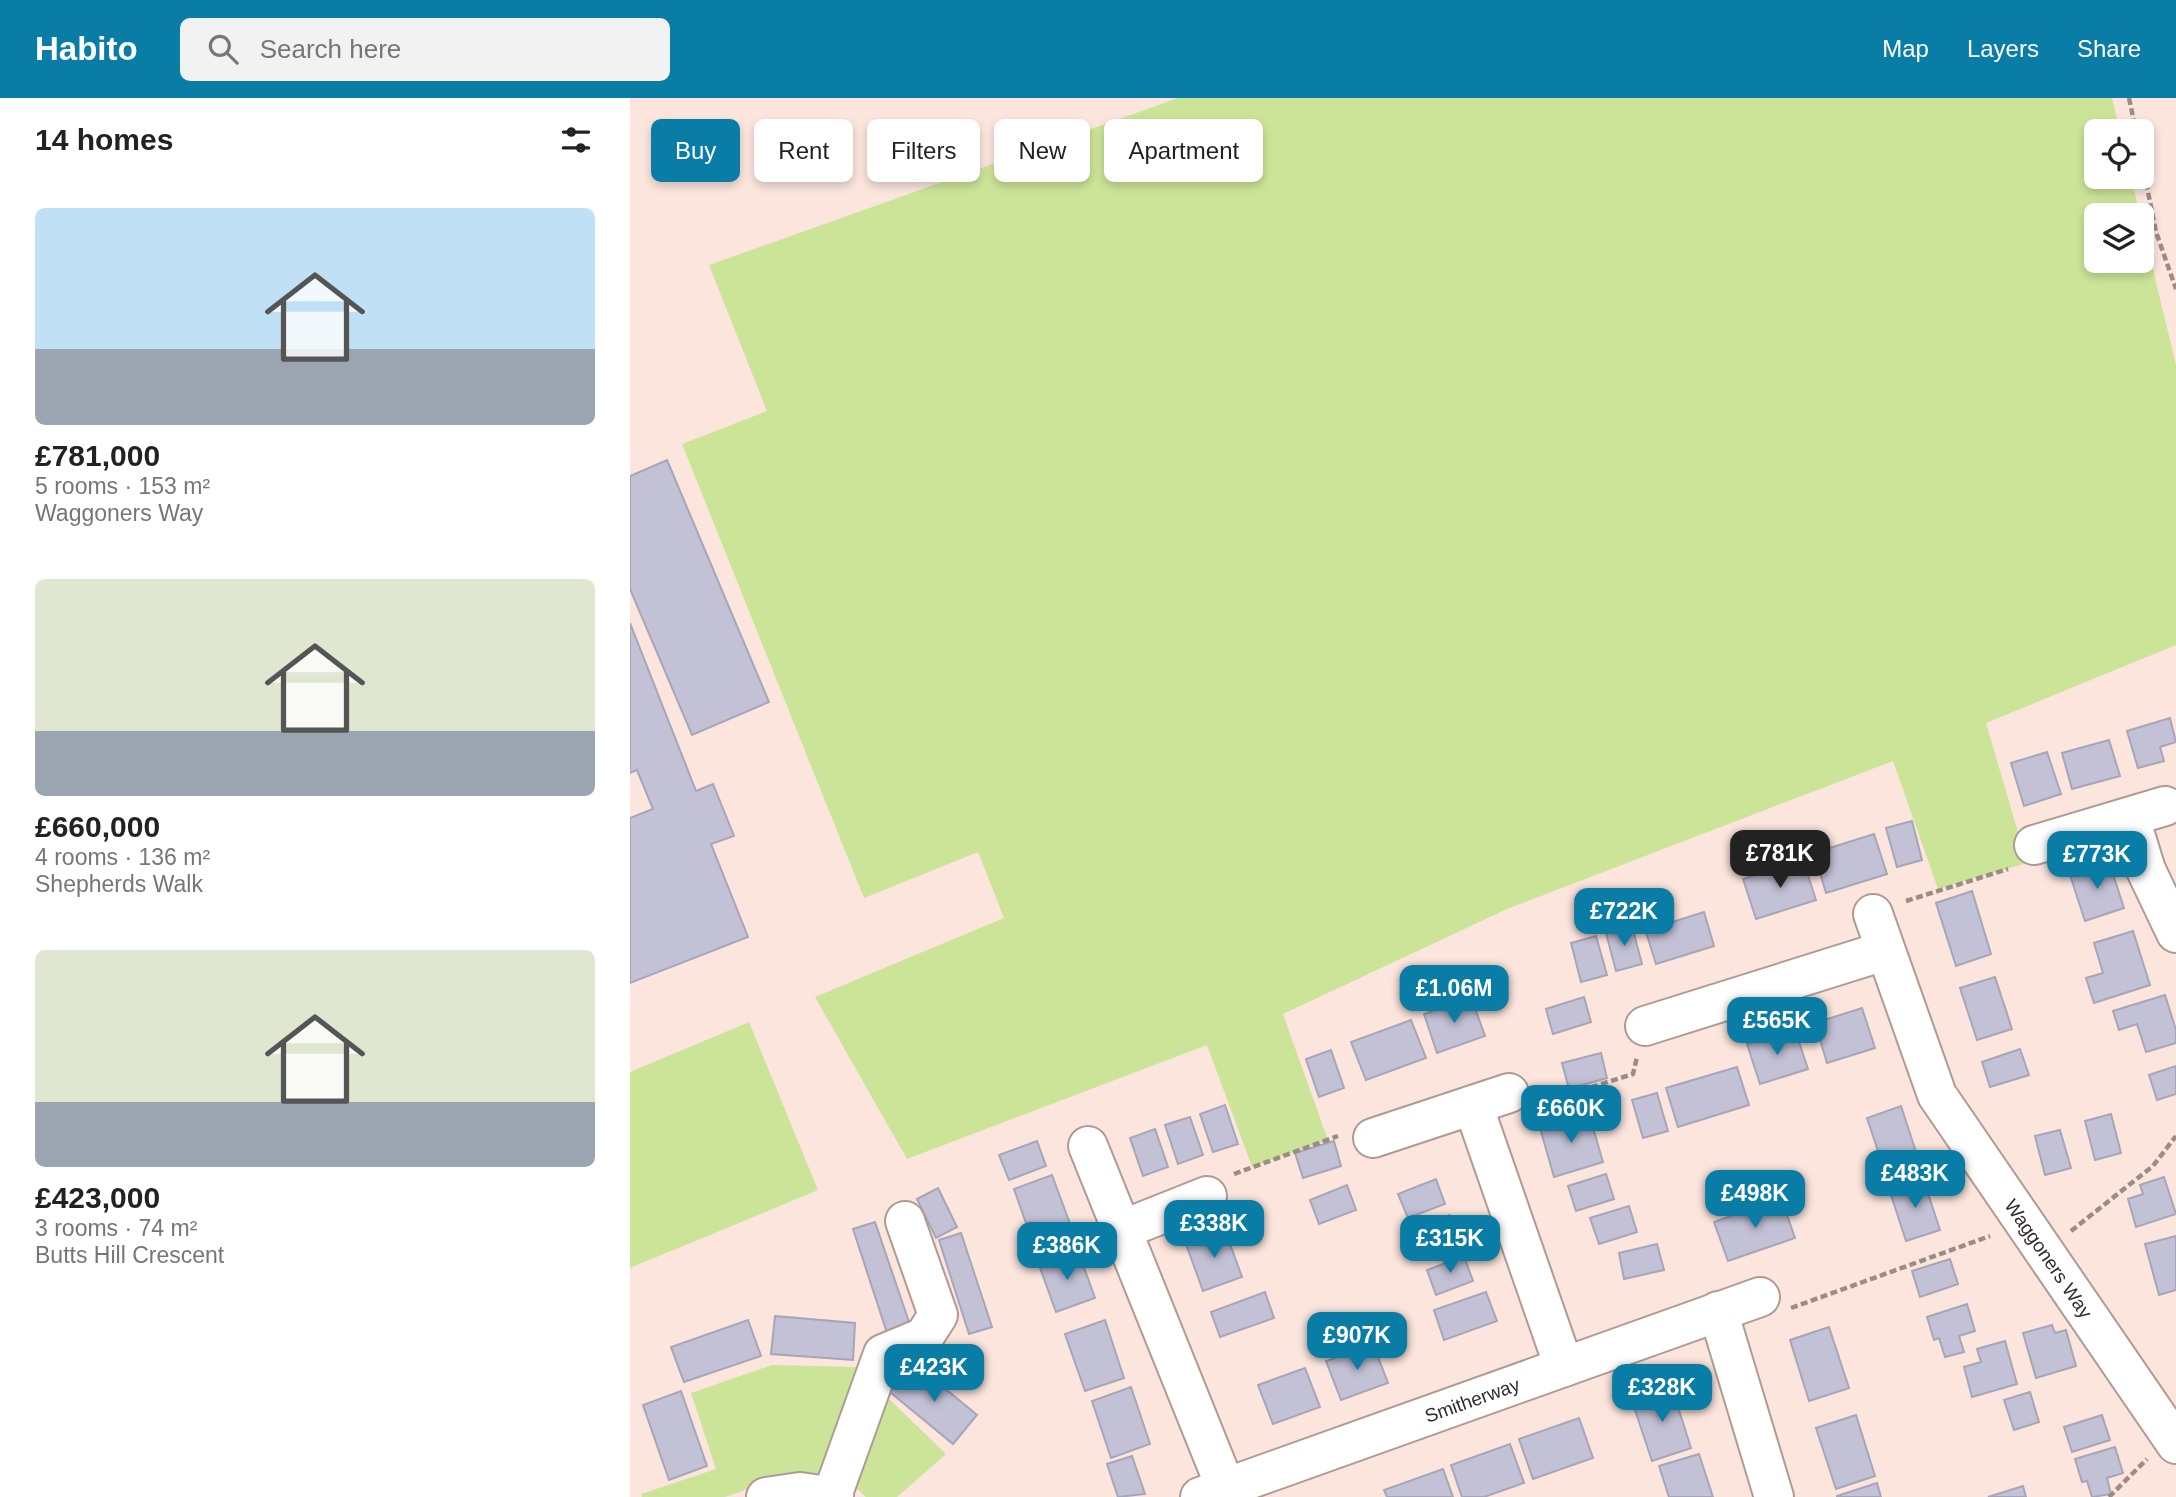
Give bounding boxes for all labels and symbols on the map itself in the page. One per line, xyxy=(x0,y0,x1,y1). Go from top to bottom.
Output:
pin: £781K xyxy=(1731,830,1829,890)
pin: £773K xyxy=(2048,832,2146,891)
pin: £722K xyxy=(1575,888,1673,948)
pin: £1.06M xyxy=(1397,965,1511,1025)
pin: £565K xyxy=(1728,998,1826,1057)
pin: £660K xyxy=(1522,1086,1620,1145)
pin: £483K xyxy=(1866,1150,1964,1210)
pin: £498K xyxy=(1706,1170,1804,1230)
street label: Waggoners Way xyxy=(2001,1195,2097,1322)
pin: £338K xyxy=(1165,1200,1263,1260)
pin: £315K xyxy=(1401,1216,1499,1275)
pin: £386K xyxy=(1018,1222,1116,1282)
pin: £907K xyxy=(1308,1312,1406,1372)
pin: £423K xyxy=(885,1344,983,1404)
pin: £328K xyxy=(1613,1364,1711,1424)
street label: Smitherway xyxy=(1422,1374,1523,1427)

